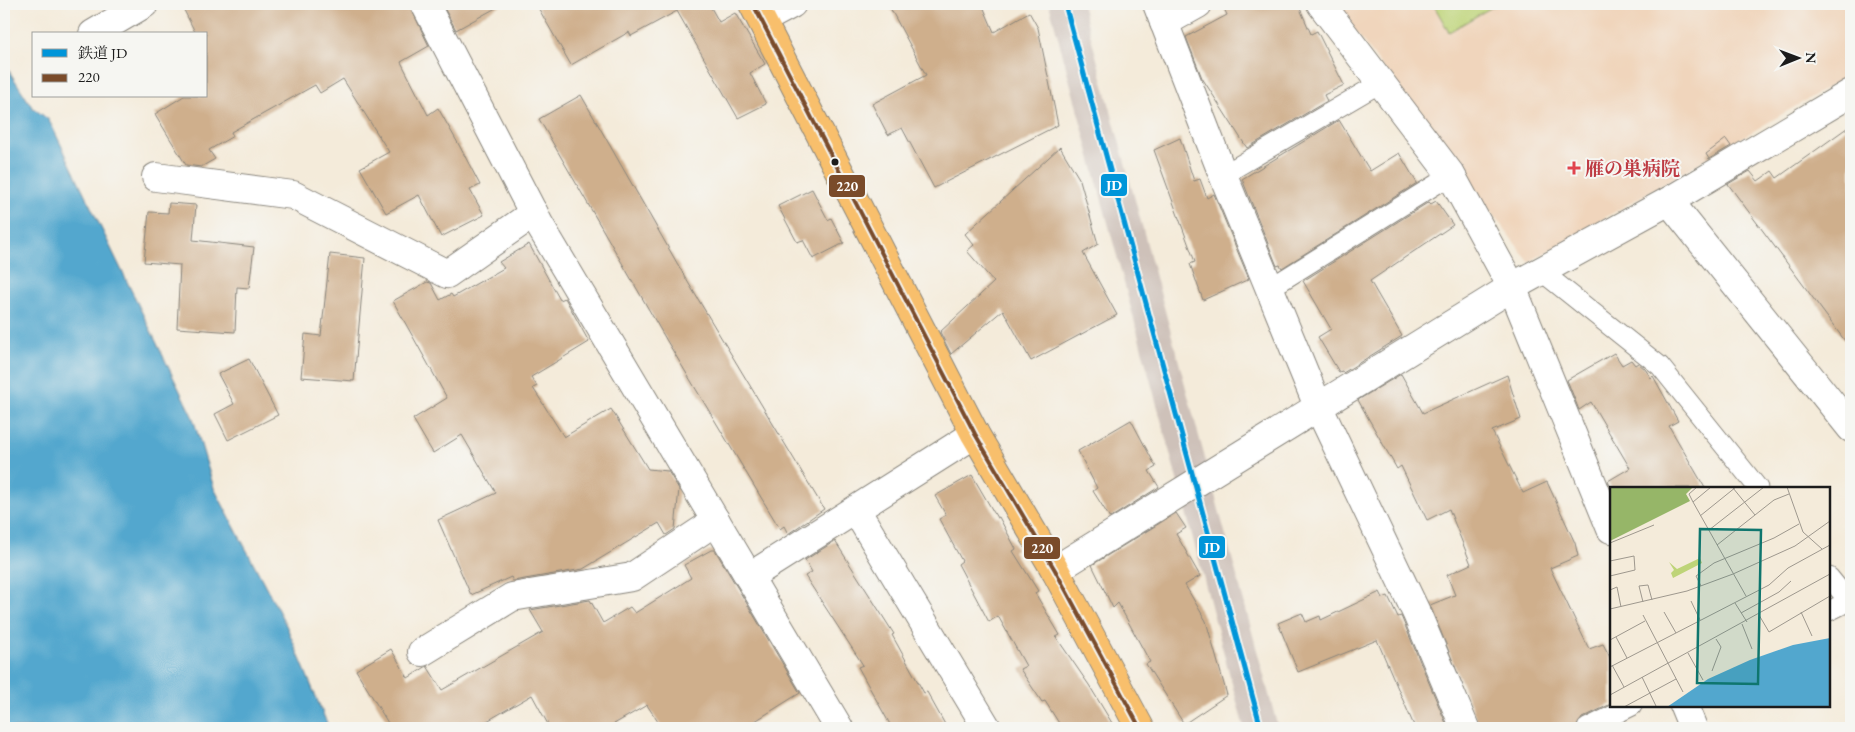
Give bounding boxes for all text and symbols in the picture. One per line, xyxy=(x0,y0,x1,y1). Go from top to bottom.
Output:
legend xyxy=(32,32,208,98)
north arrow xyxy=(1772,32,1822,82)
text: 鉄道 JD xyxy=(78,43,127,62)
text: N xyxy=(1802,52,1820,64)
text: 220 xyxy=(78,67,100,86)
place label: 雁の巣病院 xyxy=(1585,156,1680,181)
unlabelled marker xyxy=(830,157,840,167)
marker: 雁の巣病院 xyxy=(1567,161,1581,175)
line badge: JD xyxy=(1100,173,1128,197)
line badge: 220 xyxy=(828,174,866,198)
text: JD xyxy=(1104,176,1122,194)
text: 220 xyxy=(836,177,859,195)
inset map xyxy=(1610,487,1830,707)
line badge: JD xyxy=(1198,535,1226,559)
line badge: 220 xyxy=(1023,536,1061,560)
text: JD xyxy=(1202,538,1220,556)
text: 220 xyxy=(1031,539,1054,557)

